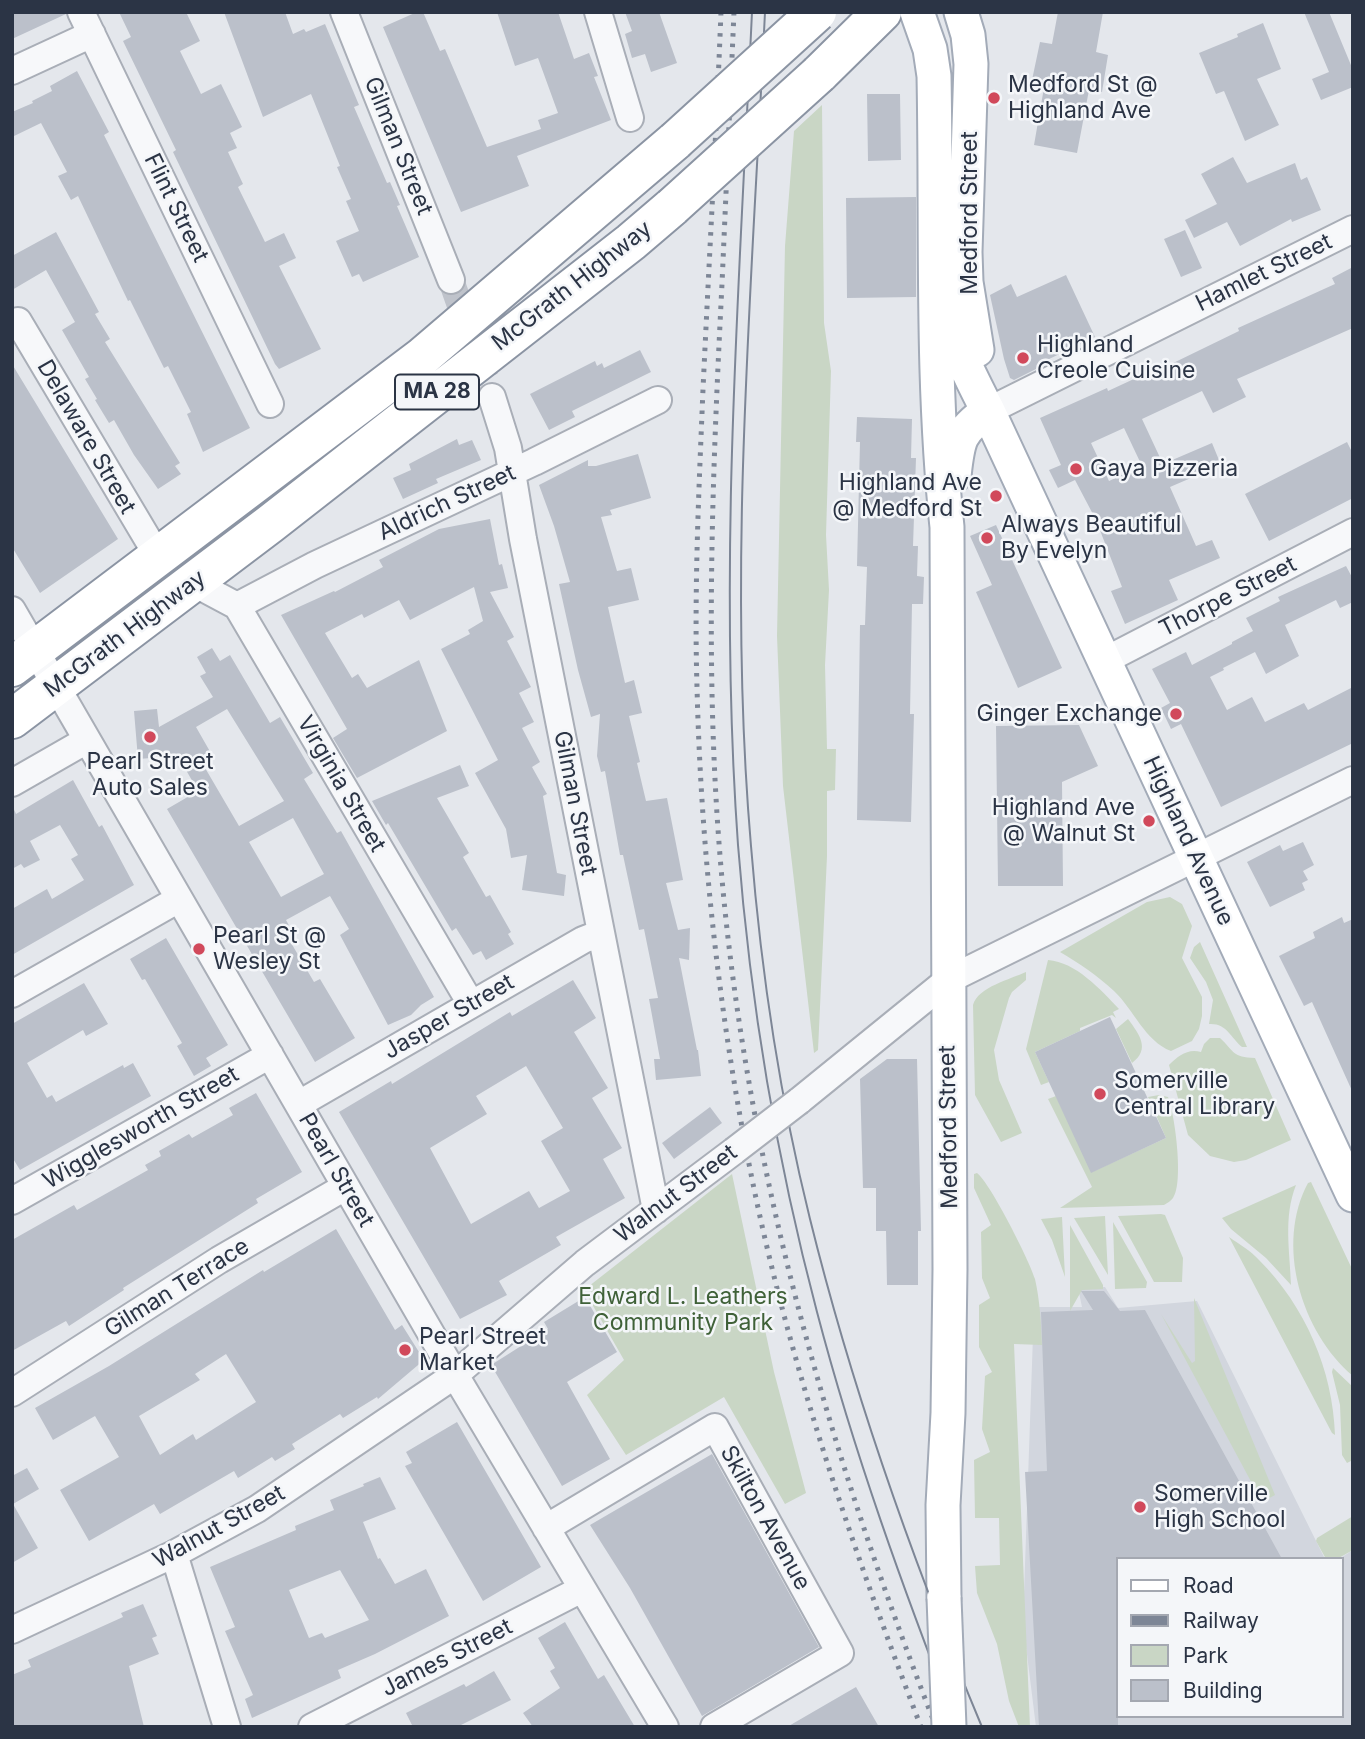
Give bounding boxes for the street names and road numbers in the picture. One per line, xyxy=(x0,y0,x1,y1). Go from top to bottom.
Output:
street label: Gilman Street xyxy=(358,73,438,219)
street label: Medford Street xyxy=(956,131,984,295)
street label: Flint Street xyxy=(138,149,214,267)
street label: McGrath Highway xyxy=(487,215,657,357)
street label: Hamlet Street xyxy=(1191,228,1337,318)
street label: Delaware Street xyxy=(31,355,141,519)
road number: MA 28 xyxy=(395,374,479,410)
street label: Aldrich Street xyxy=(374,459,520,547)
street label: Thorpe Street xyxy=(1155,551,1301,643)
street label: McGrath Highway xyxy=(39,564,211,704)
street label: Virginia Street xyxy=(291,711,391,857)
street label: Gilman Street xyxy=(547,729,603,877)
street label: Highland Avenue xyxy=(1137,752,1239,930)
street label: Jasper Street xyxy=(379,969,519,1065)
street label: Medford Street xyxy=(934,1045,964,1209)
street label: Wigglesworth Street xyxy=(38,1061,244,1195)
street label: Pearl Street xyxy=(292,1108,380,1232)
street label: Walnut Street xyxy=(609,1139,743,1249)
street label: Gilman Terrace xyxy=(100,1233,254,1343)
street label: Skilton Avenue xyxy=(714,1441,816,1595)
street label: Walnut Street xyxy=(148,1480,290,1574)
street label: James Street xyxy=(377,1613,517,1703)

